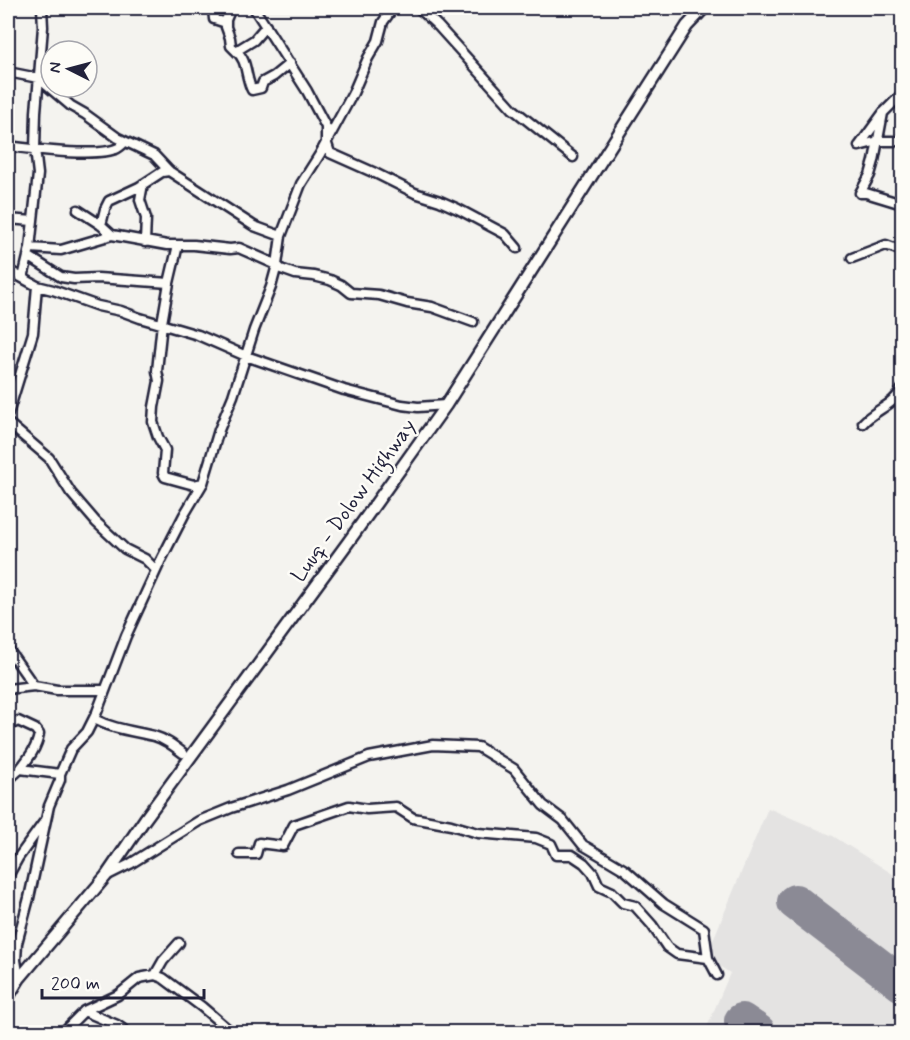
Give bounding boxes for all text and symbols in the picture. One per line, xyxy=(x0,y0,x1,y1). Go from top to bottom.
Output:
north arrow xyxy=(39,39,99,99)
text: N xyxy=(45,61,67,74)
street label: Luuq - Dolow Highway xyxy=(285,413,424,589)
scale bar xyxy=(42,962,204,1000)
text: 200 m xyxy=(51,972,100,996)

